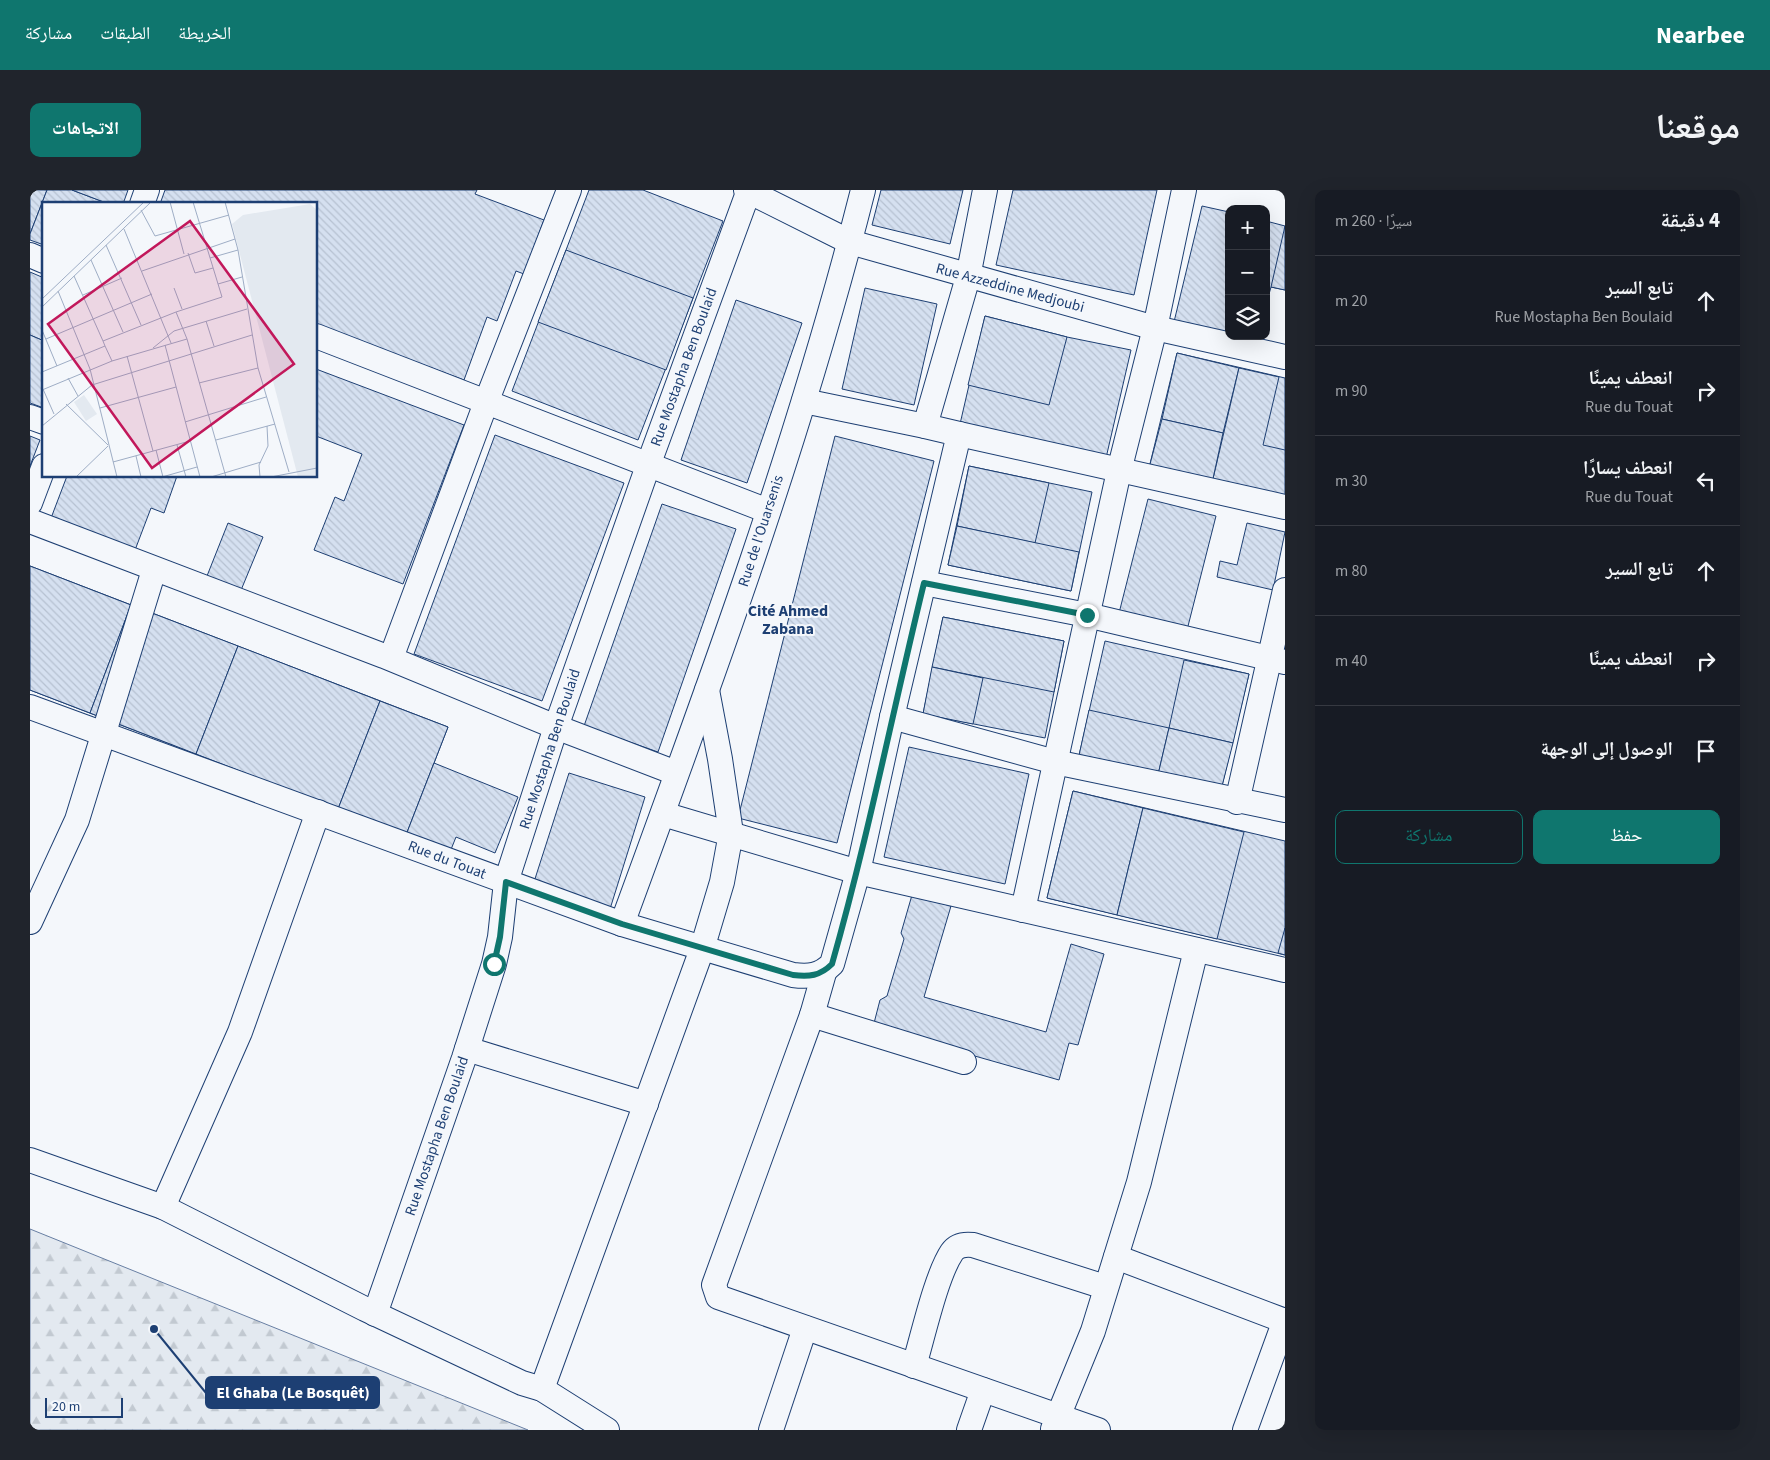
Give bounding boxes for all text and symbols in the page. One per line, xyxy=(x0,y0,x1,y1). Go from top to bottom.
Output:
text: Nearbee xyxy=(1656,18,1745,53)
text: مشاركة xyxy=(25,21,72,46)
text: الطبقات xyxy=(100,21,150,46)
text: الخريطة xyxy=(178,21,231,46)
text: موقعنا xyxy=(1655,102,1740,152)
button: الاتجاهات xyxy=(30,103,141,157)
inset map xyxy=(42,202,318,478)
map controls xyxy=(1225,205,1270,340)
button: + xyxy=(1225,205,1270,250)
text: 4 دقيقة xyxy=(1661,205,1720,235)
text: سيرًا · 260 m xyxy=(1335,210,1412,232)
button: − xyxy=(1225,250,1270,295)
street label: Rue Azzeddine Medjoubi xyxy=(933,258,1087,318)
text: تابع السير xyxy=(1606,275,1673,302)
street label: Rue Mostapha Ben Boulaid xyxy=(645,285,723,449)
icon: ahead xyxy=(1692,287,1720,315)
text: 20 m xyxy=(1335,290,1367,312)
button: layers xyxy=(1225,295,1270,340)
text: Rue Mostapha Ben Boulaid xyxy=(1494,306,1673,328)
text: انعطف يمينًا xyxy=(1589,365,1673,392)
icon: right xyxy=(1692,377,1720,405)
text: 90 m xyxy=(1335,380,1367,402)
text: Rue du Touat xyxy=(1585,396,1673,418)
text: انعطف يسارًا xyxy=(1583,455,1673,482)
icon: left xyxy=(1692,467,1720,495)
text: 30 m xyxy=(1335,470,1367,492)
street label: Rue de l'Ouarsenis xyxy=(733,472,789,590)
text: Rue du Touat xyxy=(1585,486,1673,508)
text: تابع السير xyxy=(1606,556,1673,583)
icon: ahead xyxy=(1692,557,1720,585)
text: 80 m xyxy=(1335,560,1367,582)
district label: Cité Ahmed Zabana xyxy=(748,600,828,640)
route end xyxy=(1076,604,1099,627)
text: انعطف يمينًا xyxy=(1589,646,1673,673)
icon: right xyxy=(1692,647,1720,675)
text: 40 m xyxy=(1335,650,1367,672)
street label: Rue Mostapha Ben Boulaid xyxy=(514,666,586,832)
text: الوصول إلى الوجهة xyxy=(1540,736,1673,763)
icon: arrive xyxy=(1692,737,1720,765)
button: مشاركة xyxy=(1335,810,1523,864)
button: حفظ xyxy=(1533,810,1720,864)
street label: Rue du Touat xyxy=(405,835,489,885)
route start xyxy=(483,953,506,976)
street label: Rue Mostapha Ben Boulaid xyxy=(400,1053,474,1219)
callout: El Ghaba (Le Bosquêt) xyxy=(206,1377,379,1408)
text: El Ghaba (Le Bosquêt) xyxy=(216,1382,370,1404)
scale bar xyxy=(45,1395,122,1418)
text: 20 m xyxy=(52,1397,80,1417)

